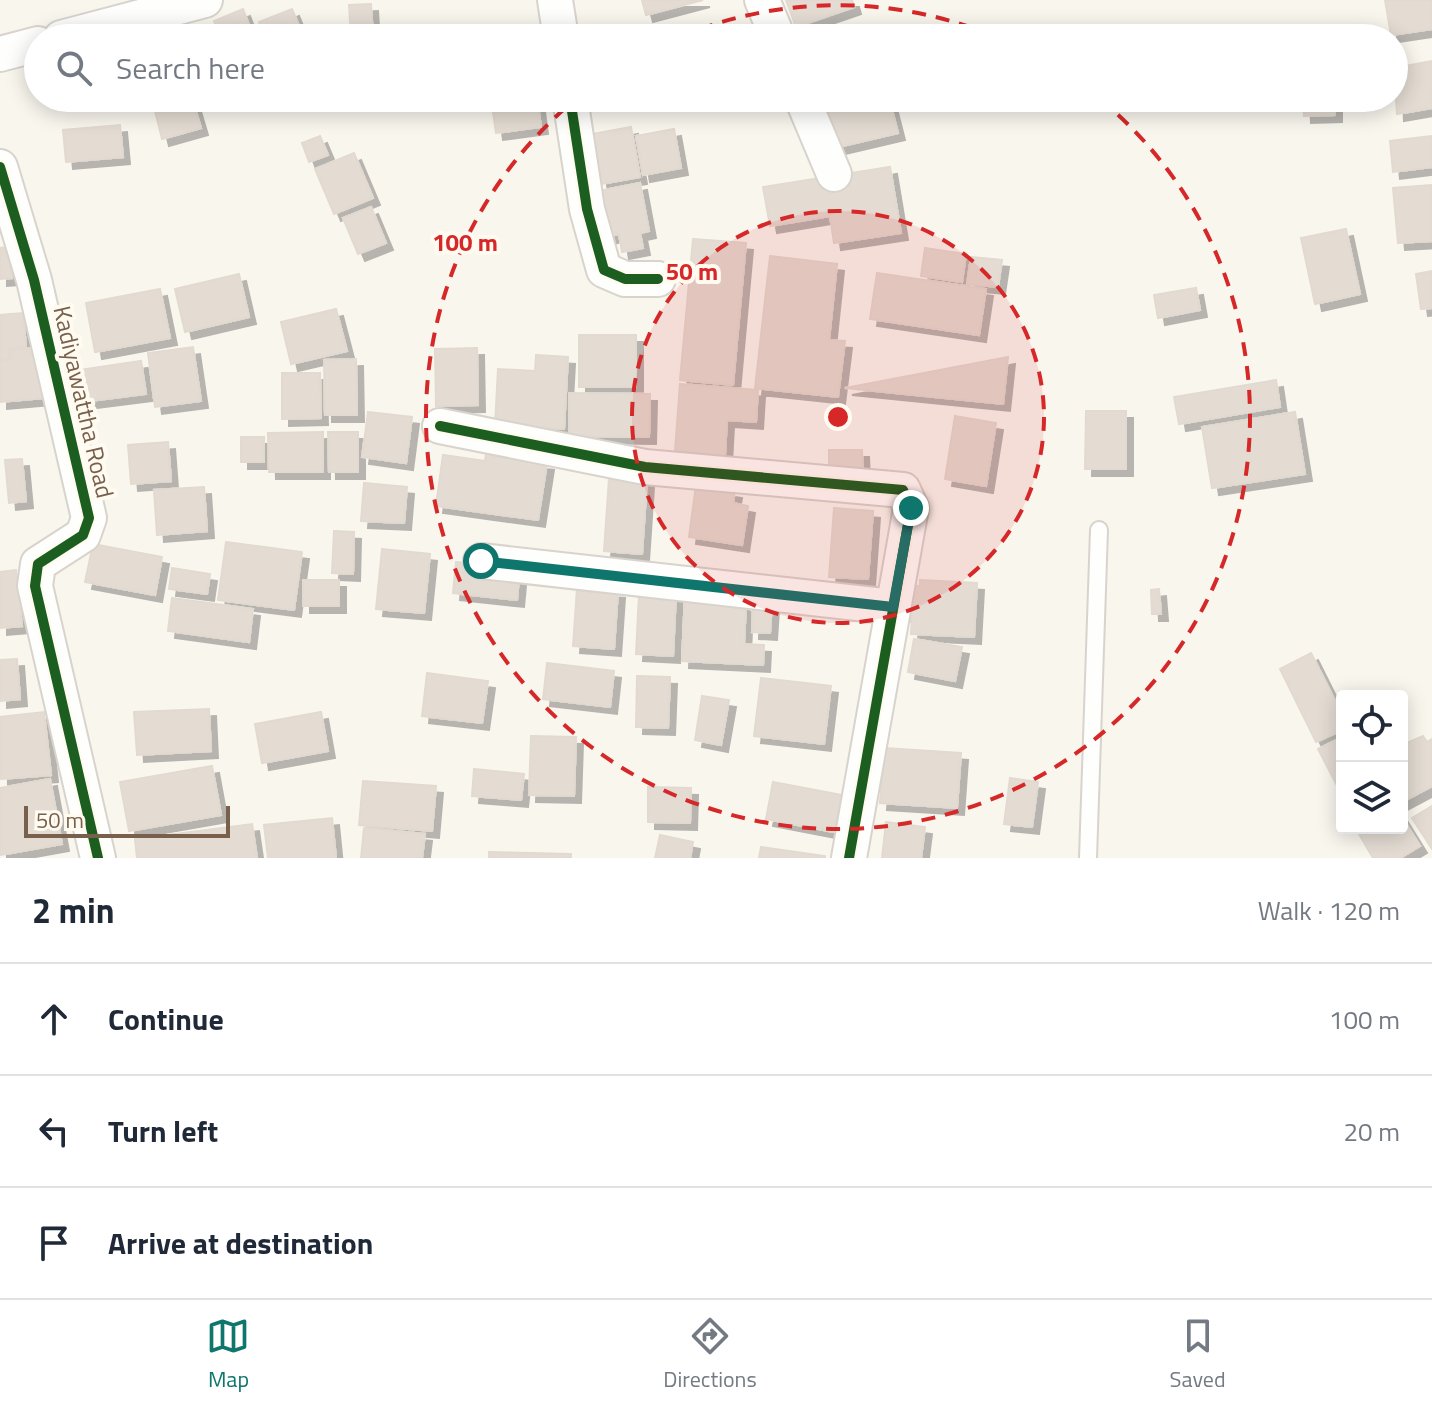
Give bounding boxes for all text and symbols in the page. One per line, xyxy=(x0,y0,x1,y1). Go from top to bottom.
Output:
search box xyxy=(24,24,1408,112)
text: Search here xyxy=(116,45,265,91)
icon: search xyxy=(52,46,96,90)
text: 100 m xyxy=(432,224,498,260)
text: 50 m xyxy=(666,253,718,289)
street label: Kadiyawattha Road xyxy=(44,302,124,501)
centre of rings xyxy=(824,403,852,431)
route end xyxy=(893,490,929,526)
route start xyxy=(463,543,499,579)
map controls xyxy=(1336,690,1408,834)
button: locate xyxy=(1336,690,1408,762)
button: layers xyxy=(1336,762,1408,834)
scale bar xyxy=(24,802,230,838)
text: 50 m xyxy=(36,803,84,837)
text: 2 min xyxy=(32,884,115,936)
text: Walk · 120 m xyxy=(1258,891,1400,930)
text: Continue xyxy=(108,996,224,1042)
icon: ahead xyxy=(32,997,76,1041)
text: 100 m xyxy=(1329,1000,1400,1039)
text: Turn left xyxy=(108,1108,218,1154)
icon: left xyxy=(32,1109,76,1153)
text: 20 m xyxy=(1343,1112,1400,1151)
text: Arrive at destination xyxy=(108,1220,373,1266)
icon: arrive xyxy=(32,1221,76,1265)
tab: Map xyxy=(206,1314,250,1396)
tab: Directions xyxy=(663,1314,757,1396)
tab: Saved xyxy=(1170,1314,1226,1396)

